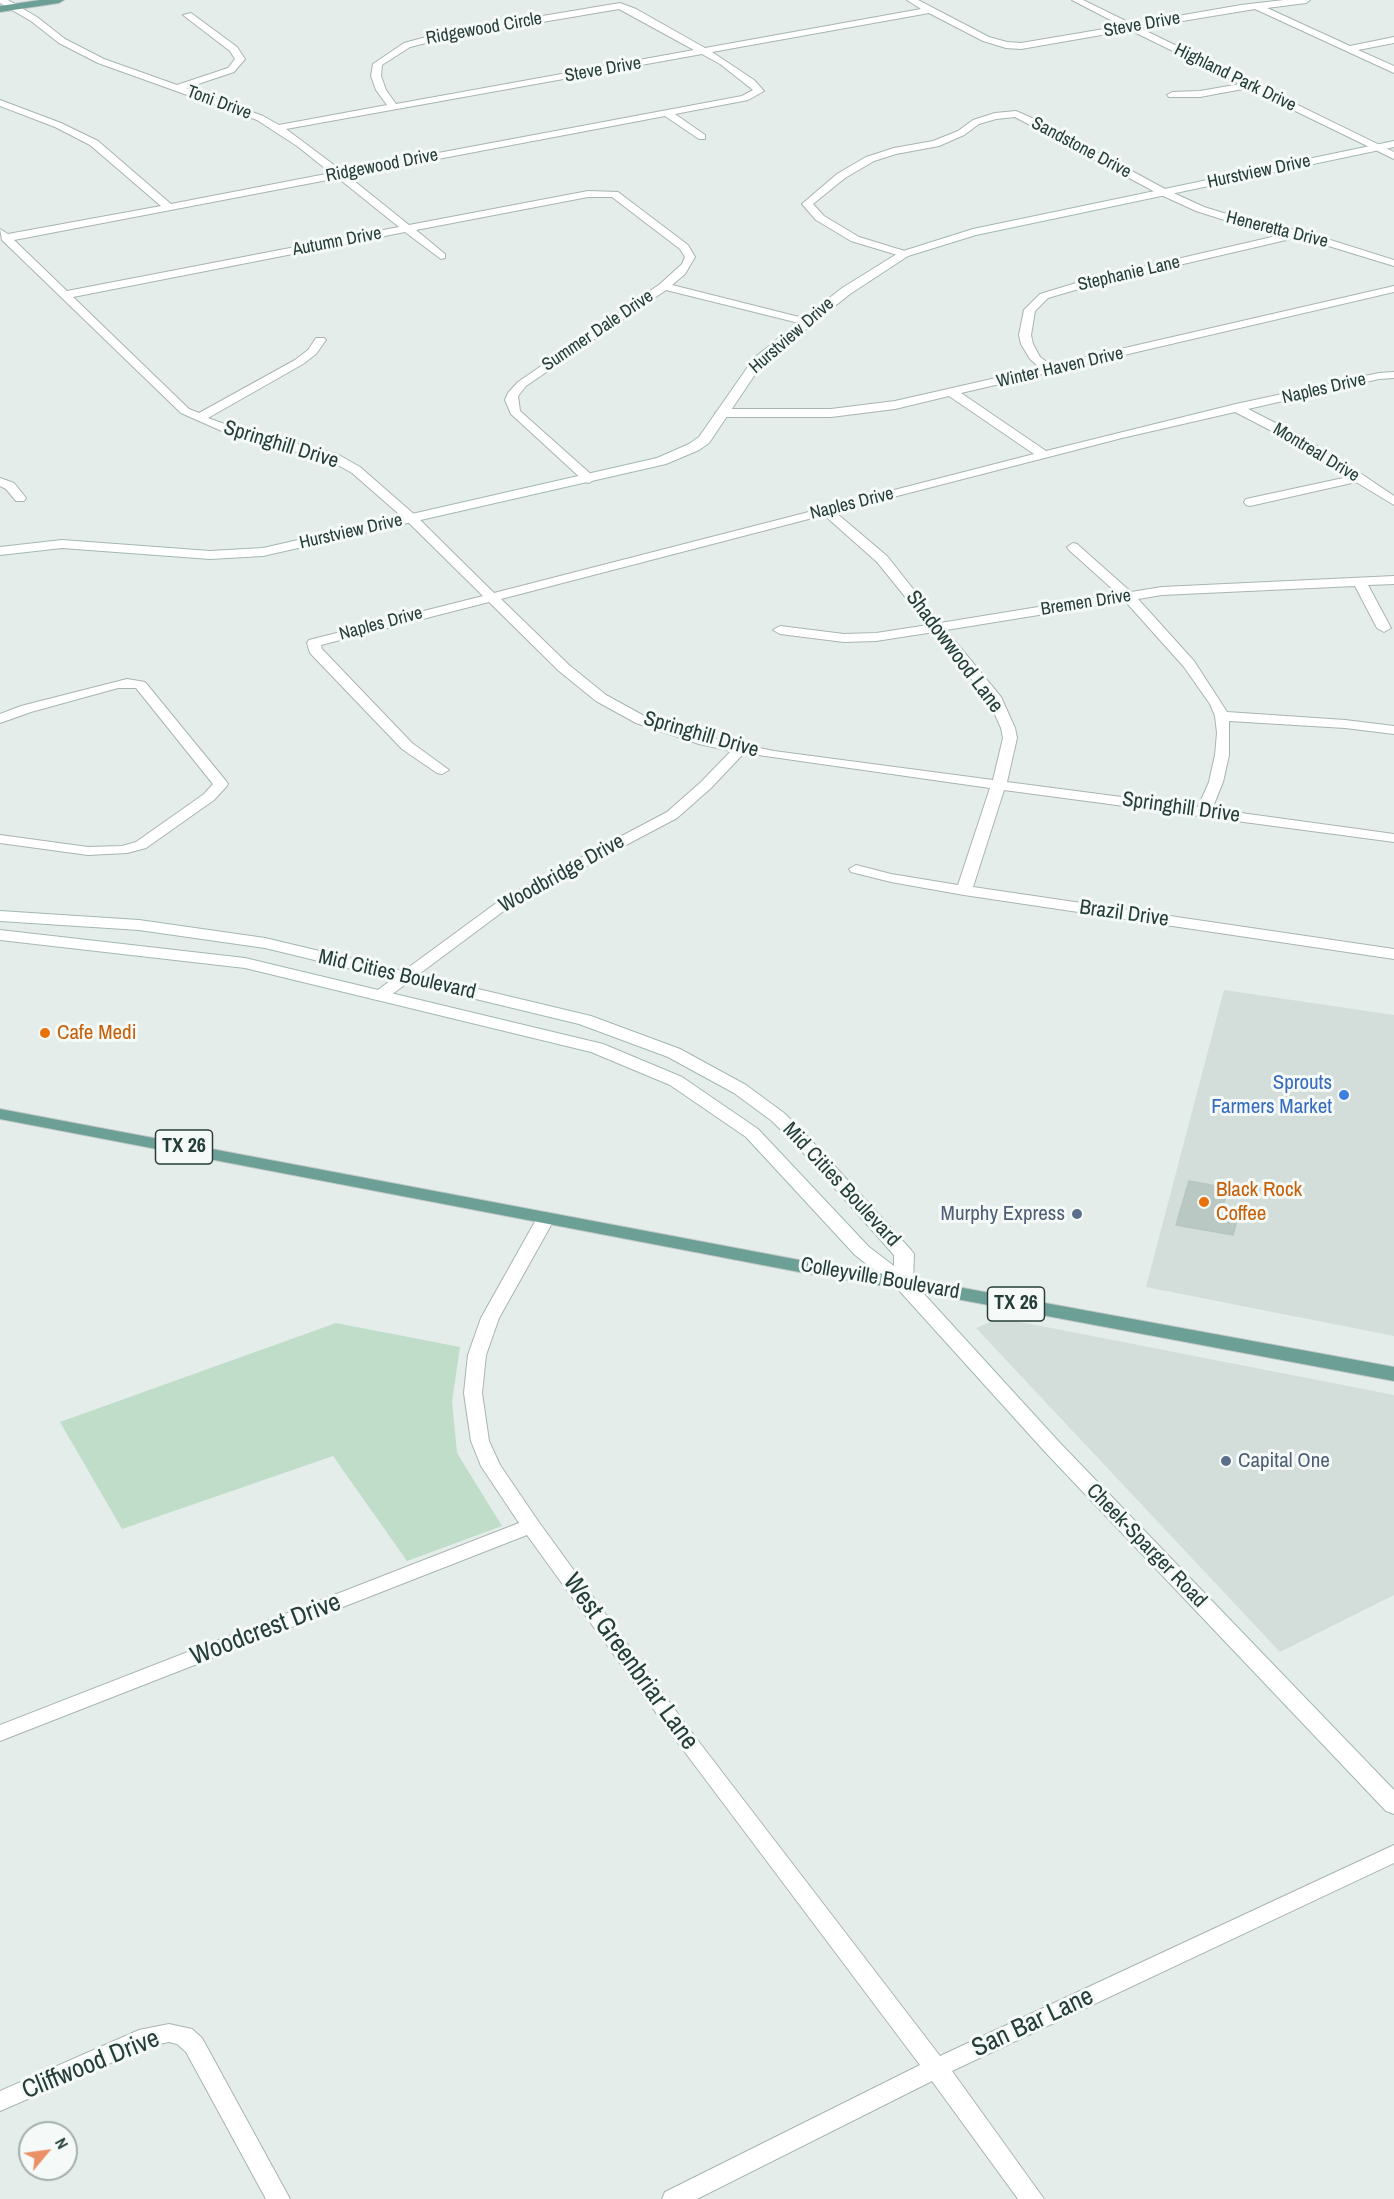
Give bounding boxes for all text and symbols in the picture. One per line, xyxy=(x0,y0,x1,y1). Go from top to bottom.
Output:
street label: Ridgewood Circle xyxy=(424,8,544,50)
street label: Steve Drive xyxy=(1102,8,1182,42)
street label: Highland Park Drive xyxy=(1171,39,1299,117)
street label: Steve Drive xyxy=(563,53,643,87)
street label: Toni Drive xyxy=(184,81,254,125)
street label: Sandstone Drive xyxy=(1027,113,1135,183)
street label: Ridgewood Drive xyxy=(324,145,440,187)
street label: Hurstview Drive xyxy=(1205,151,1313,193)
street label: Heneretta Drive xyxy=(1224,207,1330,253)
street label: Autumn Drive xyxy=(291,223,383,261)
street label: Stephanie Lane xyxy=(1076,252,1182,296)
street label: Summer Dale Drive xyxy=(538,286,658,376)
street label: Hurstview Drive xyxy=(745,293,839,379)
street label: Winter Haven Drive xyxy=(994,343,1126,393)
street label: Naples Drive xyxy=(1280,369,1368,409)
street label: Springhill Drive xyxy=(221,416,341,474)
street label: Montreal Drive xyxy=(1269,419,1363,487)
street label: Naples Drive xyxy=(808,483,896,525)
street label: Hurstview Drive xyxy=(297,510,405,554)
street label: Bremen Drive xyxy=(1039,585,1133,621)
street label: Shadowwood Lane xyxy=(900,586,1008,718)
street label: Naples Drive xyxy=(337,603,425,645)
street label: Springhill Drive xyxy=(640,707,762,763)
street label: Springhill Drive xyxy=(1120,787,1242,829)
street label: Woodbridge Drive xyxy=(495,829,629,919)
street label: Brazil Drive xyxy=(1078,895,1170,933)
street label: Mid Cities Boulevard xyxy=(316,945,478,1005)
place label: Cafe Medi xyxy=(57,1020,136,1046)
marker: Cafe Medi xyxy=(38,1026,52,1040)
place label: Sprouts Farmers Market xyxy=(1211,1070,1332,1120)
marker: Sprouts Farmers Market xyxy=(1337,1088,1351,1102)
street label: Mid Cities Boulevard xyxy=(777,1118,905,1252)
road number: TX 26 xyxy=(156,1130,213,1164)
place label: Black Rock Coffee xyxy=(1216,1177,1302,1227)
marker: Black Rock Coffee xyxy=(1197,1195,1211,1209)
place label: Murphy Express xyxy=(941,1201,1065,1227)
marker: Murphy Express xyxy=(1070,1207,1084,1221)
street label: Colleyville Boulevard xyxy=(799,1253,961,1305)
road number: TX 26 xyxy=(988,1287,1044,1321)
place label: Capital One xyxy=(1238,1448,1330,1474)
marker: Capital One xyxy=(1219,1454,1233,1468)
street label: Cheek-Sparger Road xyxy=(1080,1479,1212,1613)
street label: West Greenbriar Lane xyxy=(555,1568,705,1756)
street label: Woodcrest Drive xyxy=(186,1587,346,1673)
street label: San Bar Lane xyxy=(967,1981,1099,2065)
street label: Cliffwood Drive xyxy=(18,2023,164,2107)
north arrow xyxy=(18,2121,78,2181)
text: N xyxy=(50,2134,74,2153)

